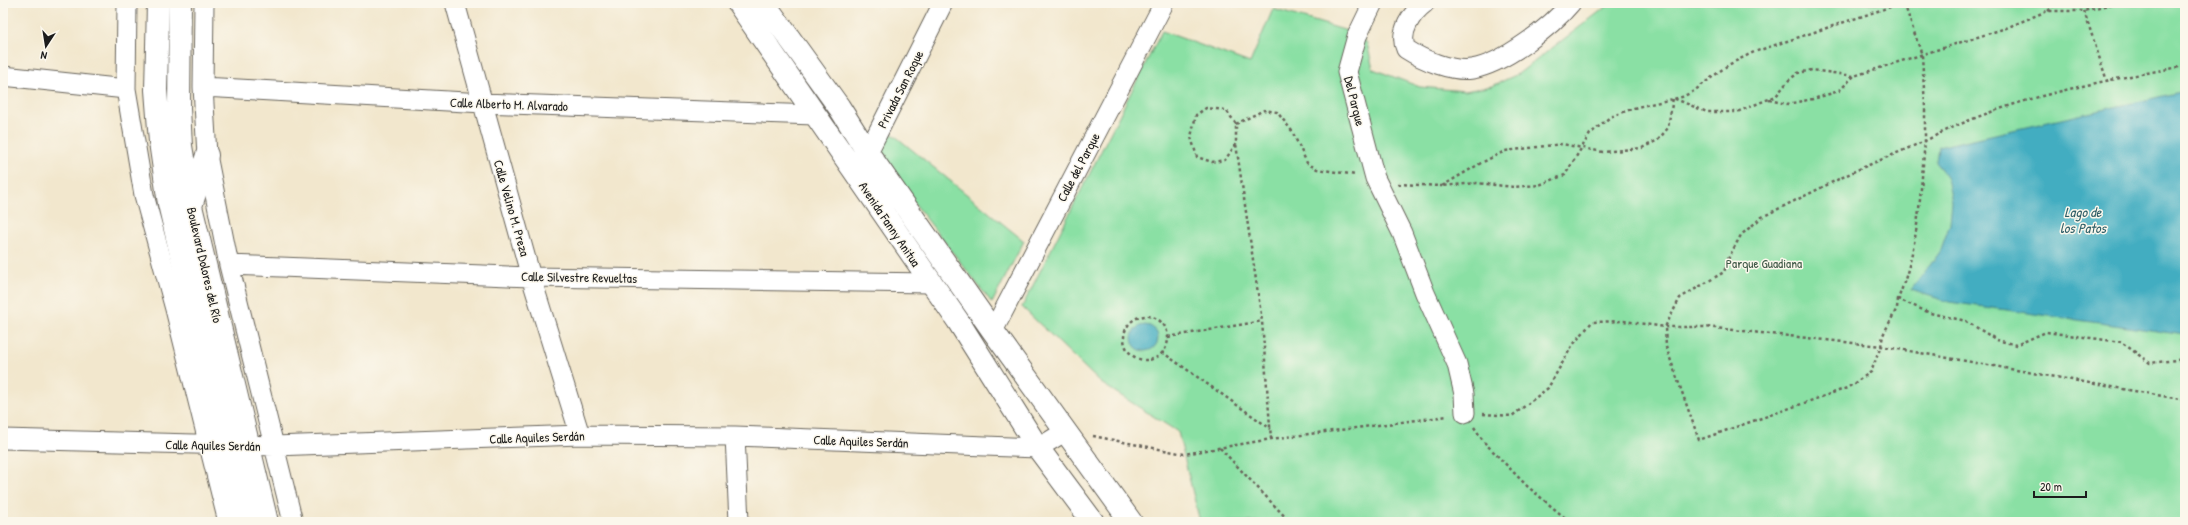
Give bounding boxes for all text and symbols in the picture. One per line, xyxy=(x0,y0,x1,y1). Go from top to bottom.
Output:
north arrow xyxy=(26,26,66,66)
street label: Privada San Roque xyxy=(873,47,927,131)
text: N xyxy=(39,48,48,63)
street label: Del Parque xyxy=(1340,74,1370,128)
street label: Calle Alberto M. Alvarado xyxy=(450,93,568,115)
street label: Calle del Parque xyxy=(1052,129,1104,205)
street label: Calle Velino M. Preza xyxy=(490,158,534,258)
street label: Avenida Fanny Anitua xyxy=(855,178,925,270)
water label: Lago de los Patos xyxy=(2060,202,2108,237)
street label: Boulevard Dolores del Río xyxy=(183,205,227,325)
park label: Parque Guadiana xyxy=(1726,254,1802,272)
street label: Calle Silvestre Revueltas xyxy=(521,267,637,287)
street label: Calle Aquiles Serdán xyxy=(489,426,585,448)
street label: Calle Aquiles Serdán xyxy=(813,430,909,452)
street label: Calle Aquiles Serdán xyxy=(165,435,261,455)
scale bar xyxy=(2034,473,2086,499)
text: 20 m xyxy=(2040,478,2062,495)

